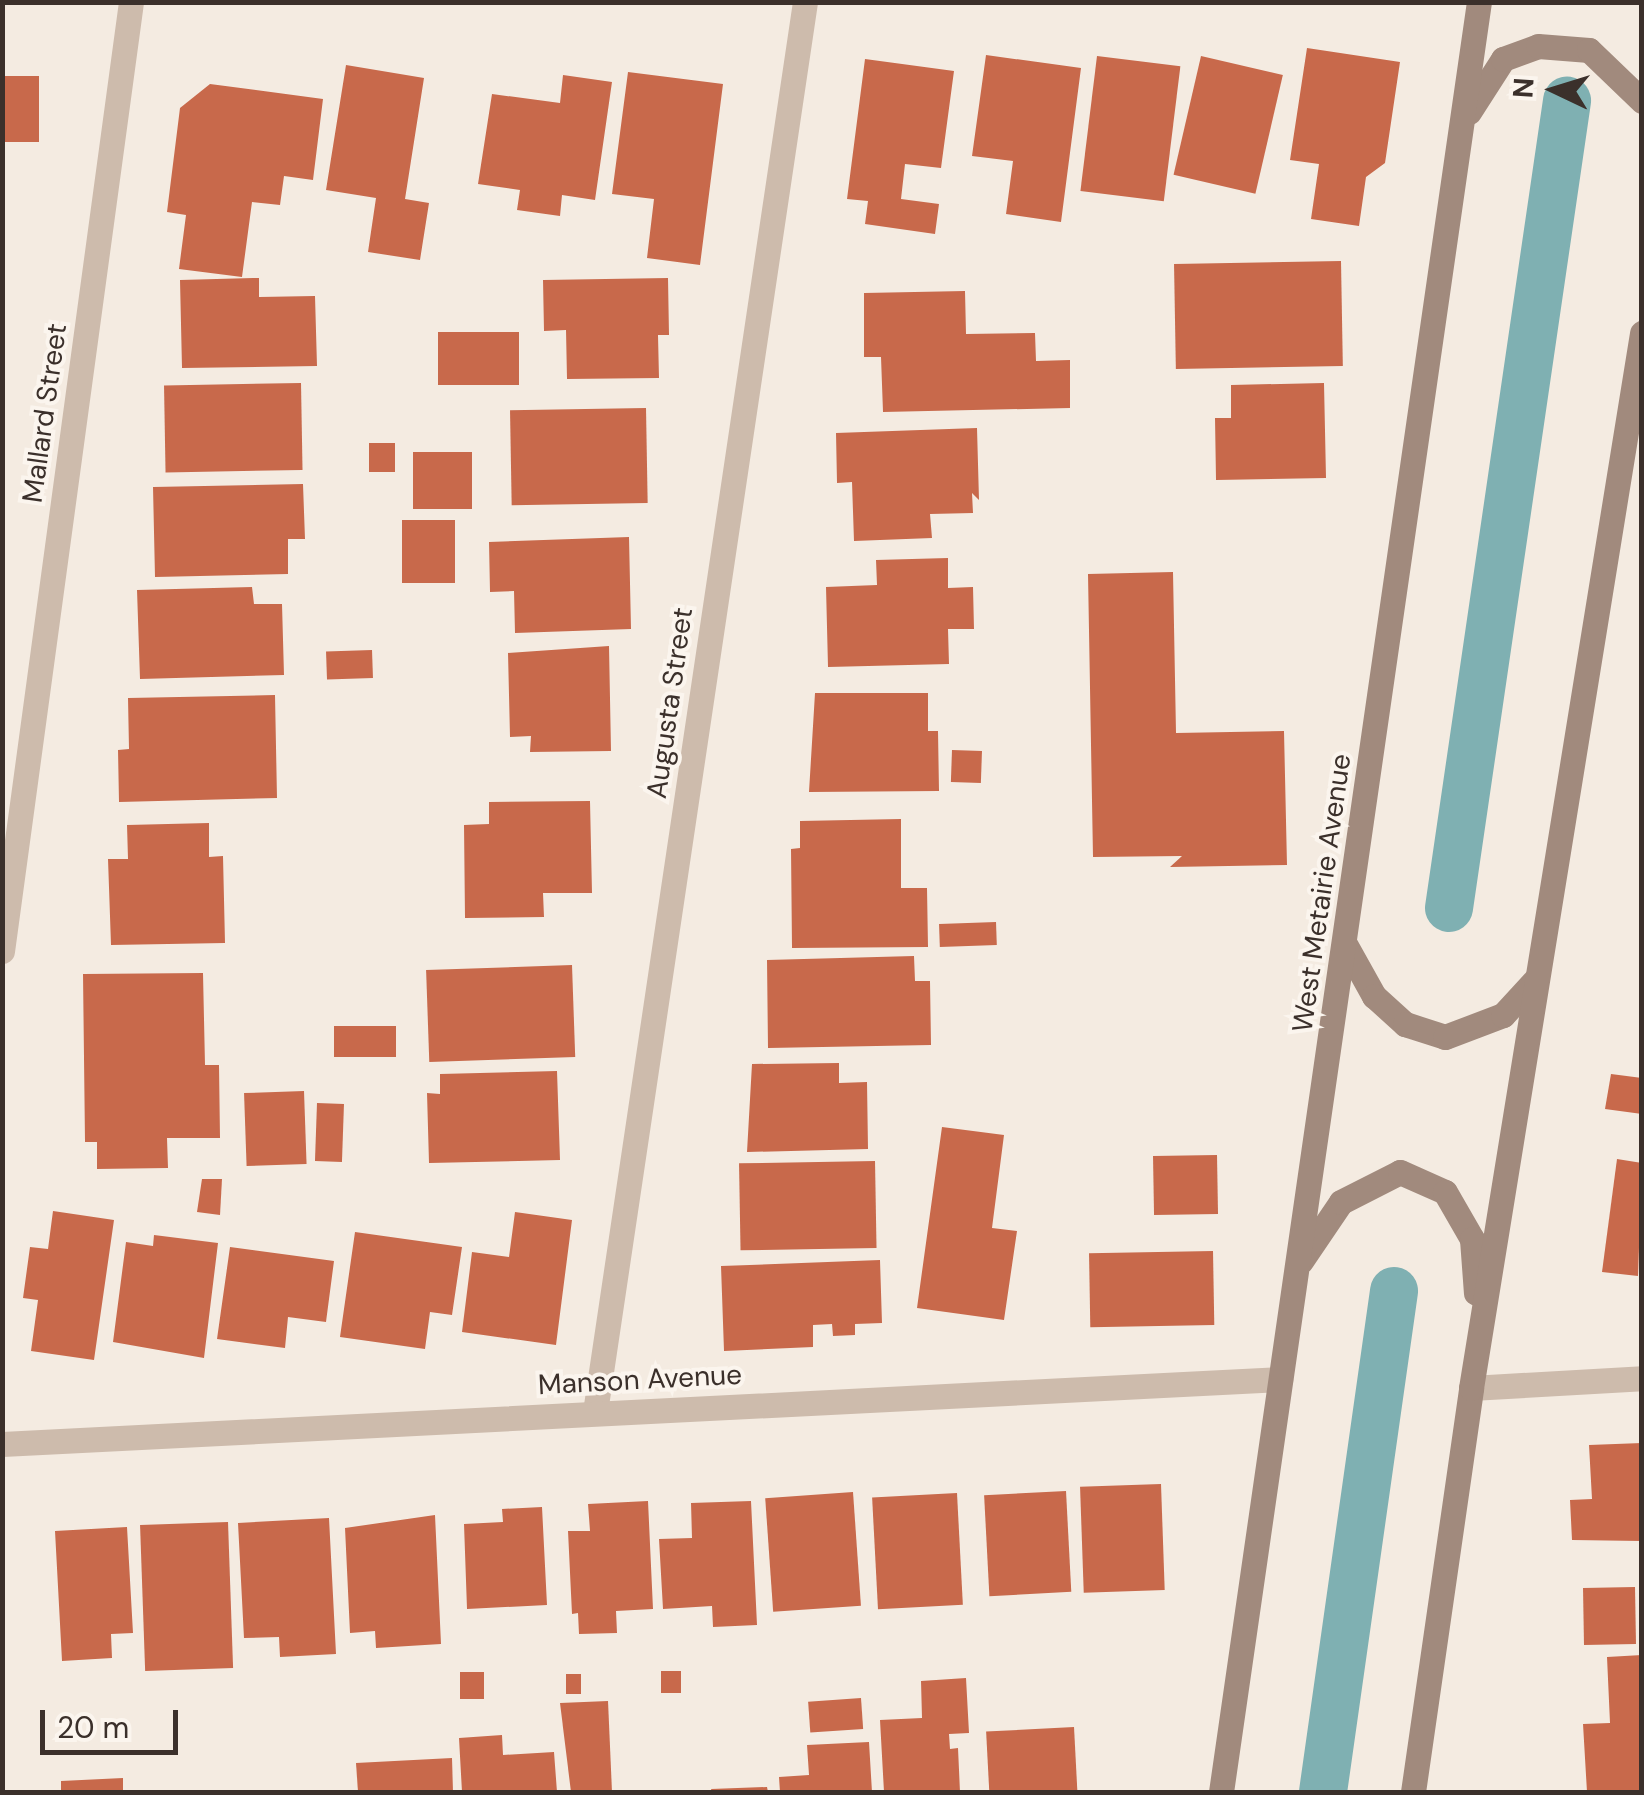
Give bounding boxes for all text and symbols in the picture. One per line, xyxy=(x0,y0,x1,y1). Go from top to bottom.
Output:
north arrow xyxy=(1504,40,1604,140)
text: N xyxy=(1504,76,1543,99)
street label: Mallard Street xyxy=(16,321,74,505)
street label: Augusta Street xyxy=(640,605,700,801)
street label: West Metairie Avenue xyxy=(1286,752,1358,1034)
street label: Manson Avenue xyxy=(537,1358,743,1402)
scale bar xyxy=(45,1690,182,1752)
text: 20 m xyxy=(57,1708,129,1747)

